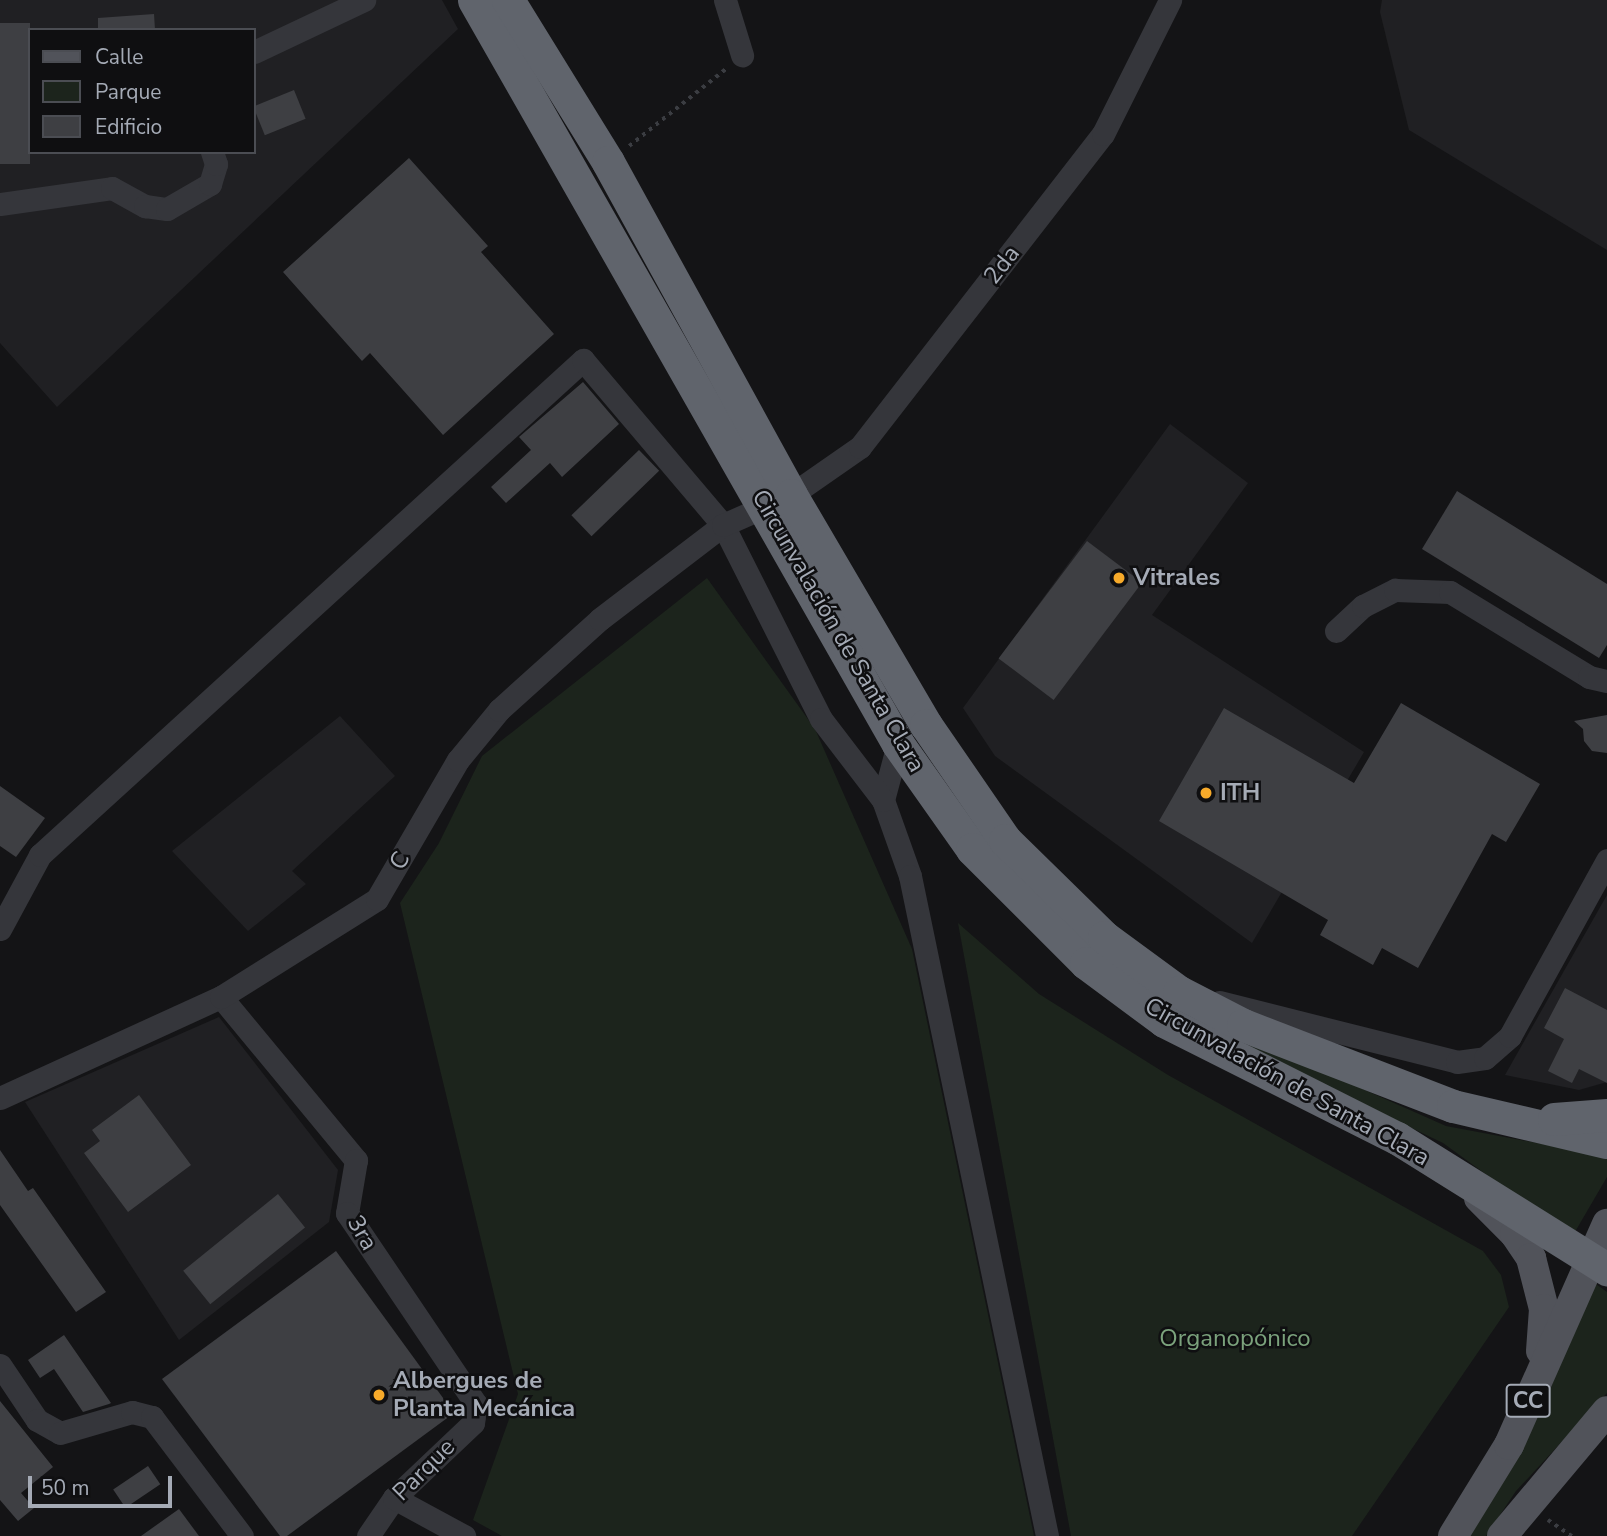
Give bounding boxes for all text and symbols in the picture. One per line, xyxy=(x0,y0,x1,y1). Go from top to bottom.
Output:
legend xyxy=(28,28,256,154)
text: Calle xyxy=(95,43,143,71)
text: Parque xyxy=(95,78,162,106)
text: Edificio xyxy=(95,113,162,141)
street label: 2da xyxy=(978,240,1026,290)
street label: Circunvalación de Santa Clara xyxy=(745,485,931,777)
place label: Vitrales xyxy=(1133,564,1220,592)
marker: Vitrales xyxy=(1111,570,1127,586)
place label: ITH xyxy=(1220,779,1260,807)
marker: ITH xyxy=(1198,785,1214,801)
street label: C xyxy=(383,847,417,875)
street label: Circunvalación de Santa Clara xyxy=(1140,992,1434,1172)
street label: 3ra xyxy=(341,1210,383,1256)
park label: Organopónico xyxy=(1159,1325,1311,1353)
place label: Albergues de Planta Mecánica xyxy=(393,1367,575,1423)
road number: CC xyxy=(1505,1382,1551,1420)
marker: Albergues de Planta Mecánica xyxy=(371,1387,387,1403)
street label: Parque xyxy=(387,1433,461,1507)
scale bar xyxy=(32,1462,175,1506)
text: 50 m xyxy=(41,1474,90,1502)

